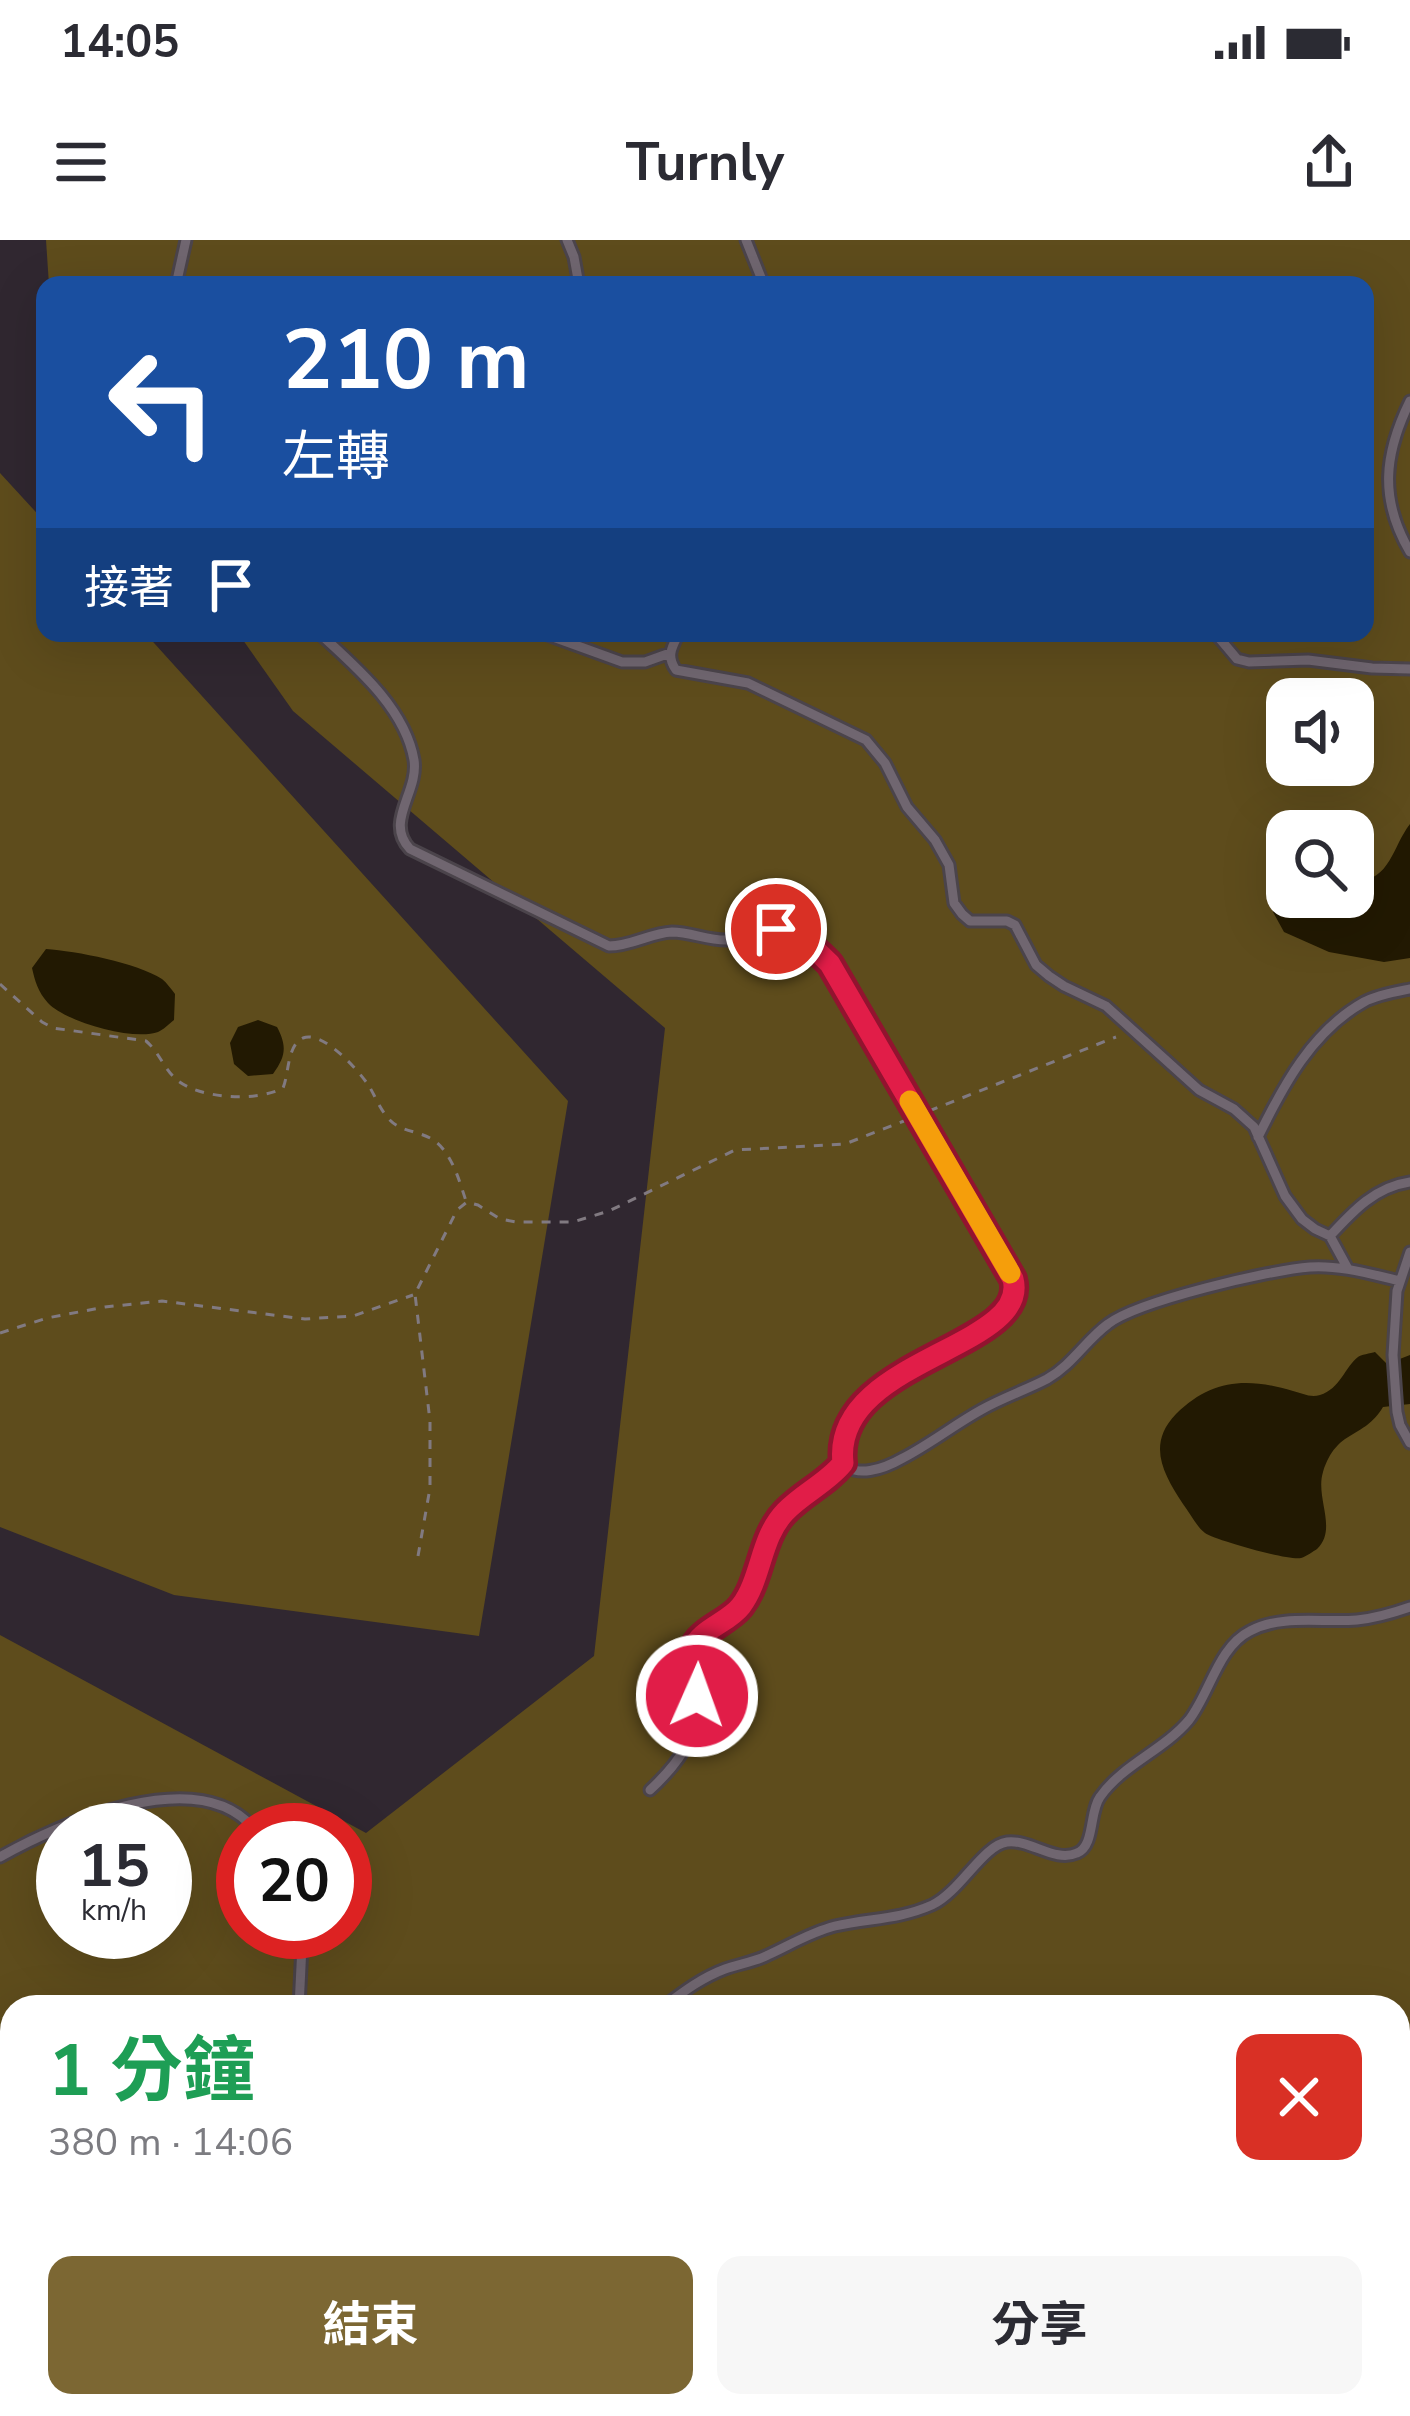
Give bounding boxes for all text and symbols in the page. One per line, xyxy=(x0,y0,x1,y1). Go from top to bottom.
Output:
text: 14:05 xyxy=(60,12,179,73)
text: Turnly xyxy=(626,125,784,199)
icon: menu xyxy=(48,129,114,195)
icon: share xyxy=(1296,129,1362,195)
text: 210 m xyxy=(282,303,530,418)
icon: left xyxy=(84,324,240,480)
text: 左轉 xyxy=(282,420,390,494)
icon: arrive xyxy=(198,552,264,618)
text: 接著 xyxy=(84,558,174,619)
map controls xyxy=(1266,678,1374,918)
button: sound xyxy=(1266,678,1374,786)
button: search xyxy=(1266,810,1374,918)
pin xyxy=(725,878,827,980)
icon: arrive xyxy=(743,896,809,962)
position arrow xyxy=(634,1633,760,1759)
speed limit sign: 20 xyxy=(216,1803,372,1959)
text: 15 xyxy=(78,1825,150,1907)
text: km/h xyxy=(81,1890,147,1931)
text: 1 分鐘 xyxy=(48,2022,255,2120)
button: close xyxy=(1236,2034,1362,2160)
text: 380 m · 14:06 xyxy=(48,2116,293,2169)
button: 結束 xyxy=(48,2256,693,2394)
button: 分享 xyxy=(717,2256,1362,2394)

